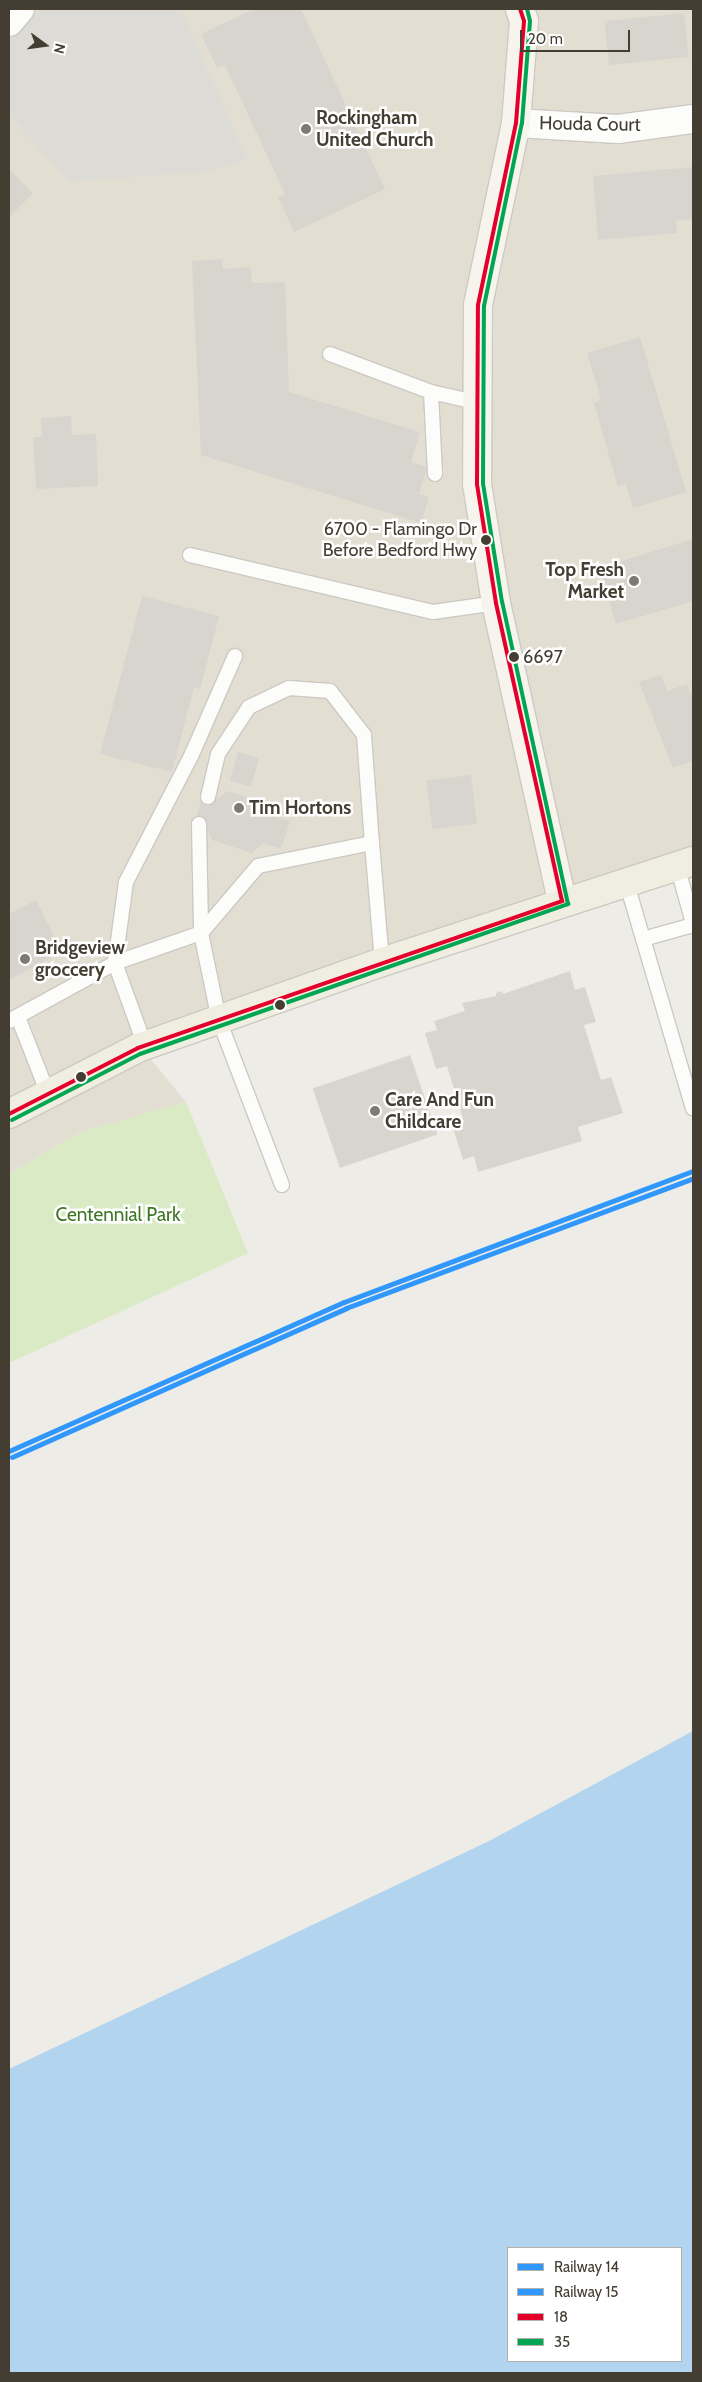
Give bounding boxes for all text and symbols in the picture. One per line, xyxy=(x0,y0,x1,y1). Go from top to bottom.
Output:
north arrow xyxy=(20,20,70,70)
scale bar xyxy=(522,20,632,52)
text: 20 m xyxy=(528,30,563,48)
text: N xyxy=(50,42,69,56)
place label: Rockingham United Church xyxy=(316,107,433,151)
street label: Houda Court xyxy=(539,112,641,136)
marker: Rockingham United Church xyxy=(300,123,312,135)
place label: 6700 - Flamingo Dr Before Bedford Hwy xyxy=(323,519,477,562)
marker: 6700 - Flamingo Dr Before Bedford Hwy xyxy=(481,535,491,545)
place label: Top Fresh Market xyxy=(545,559,624,603)
marker: Top Fresh Market xyxy=(628,575,640,587)
place label: 6697 xyxy=(523,646,563,668)
marker: 6697 xyxy=(509,652,519,662)
place label: Tim Hortons xyxy=(249,797,351,819)
marker: Tim Hortons xyxy=(233,802,245,814)
place label: Bridgeview groccery xyxy=(35,937,125,981)
marker: Bridgeview groccery xyxy=(19,953,31,965)
unlabelled marker xyxy=(275,1000,285,1010)
unlabelled marker xyxy=(76,1072,86,1082)
place label: Care And Fun Childcare xyxy=(385,1089,494,1133)
marker: Care And Fun Childcare xyxy=(369,1105,381,1117)
park label: Centennial Park xyxy=(55,1204,181,1226)
legend xyxy=(507,2247,682,2362)
text: Railway 14 xyxy=(554,2258,619,2276)
text: Railway 15 xyxy=(554,2283,619,2301)
text: 18 xyxy=(554,2308,568,2326)
text: 35 xyxy=(554,2333,570,2351)

